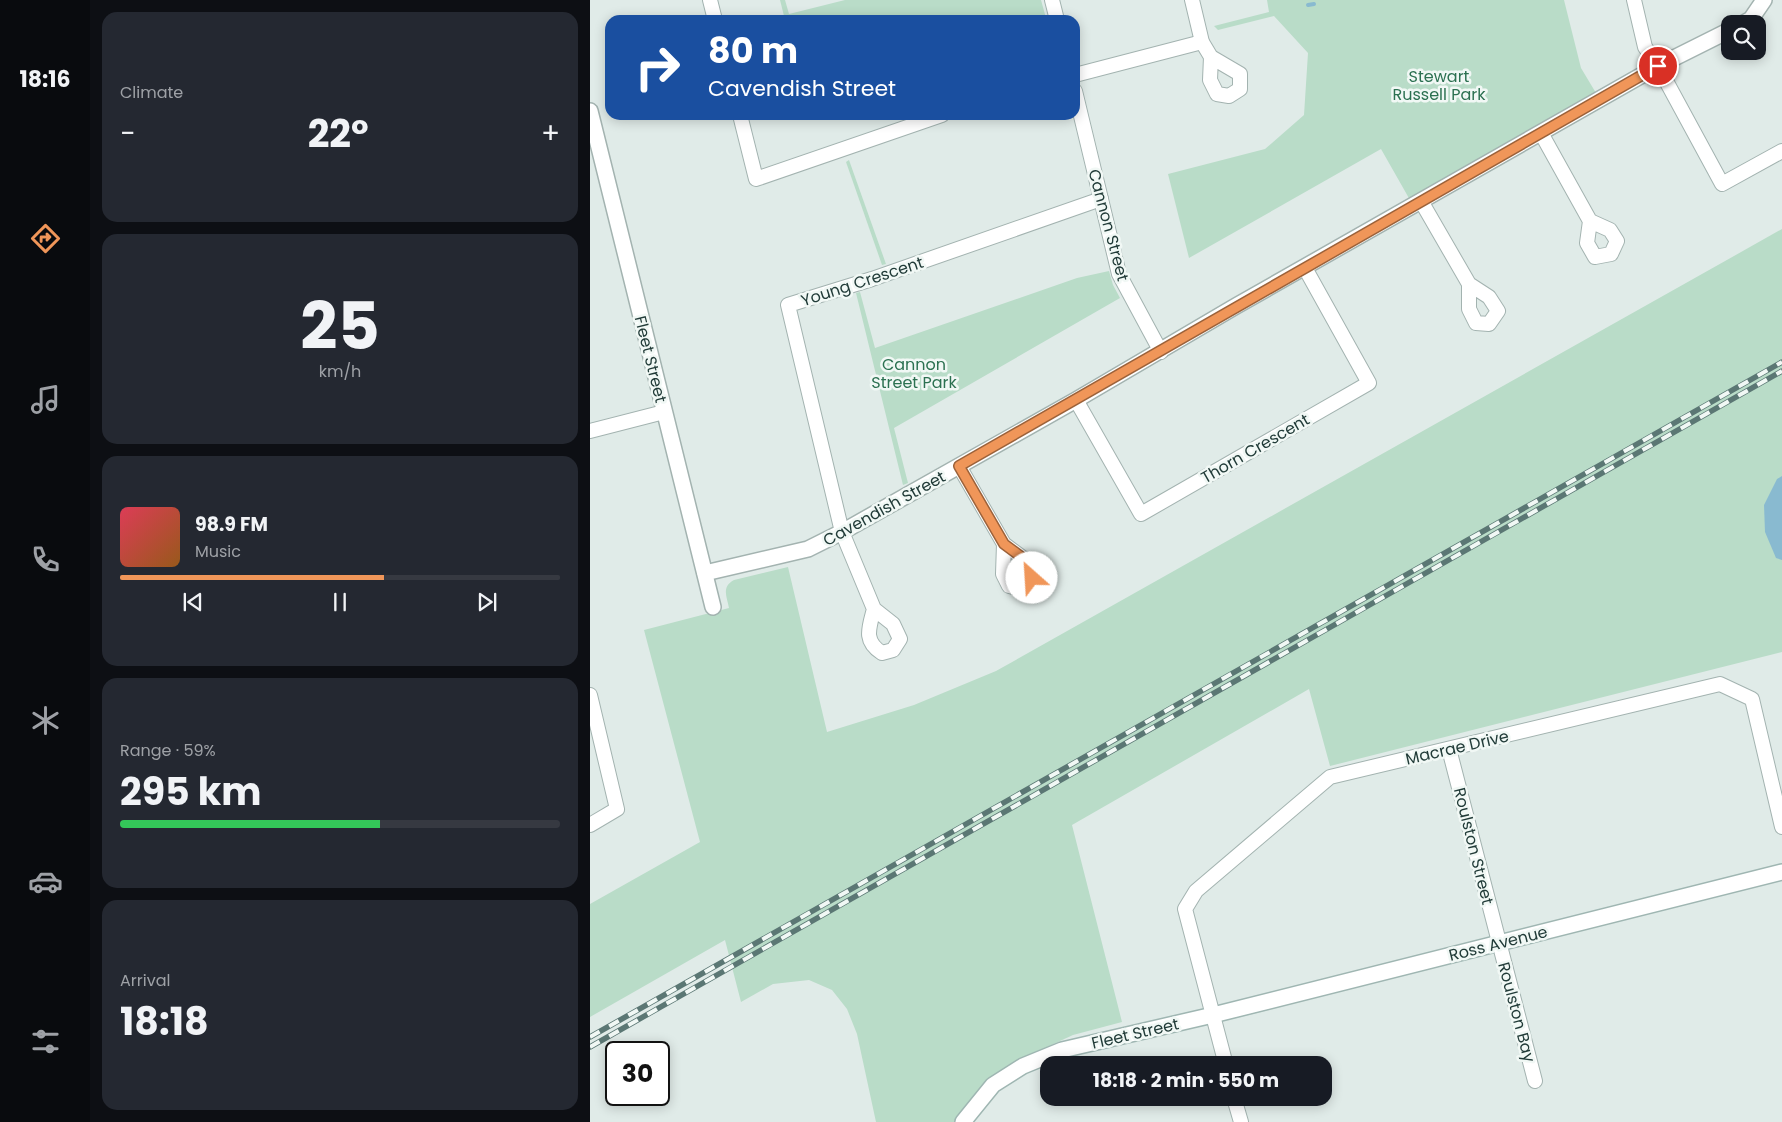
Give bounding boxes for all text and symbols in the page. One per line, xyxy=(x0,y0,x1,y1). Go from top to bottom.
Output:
map controls xyxy=(1721,15,1766,60)
button: search xyxy=(1721,15,1766,60)
text: 80 m xyxy=(708,26,798,75)
icon: right xyxy=(625,35,690,100)
pin xyxy=(1637,45,1679,87)
icon: arrive xyxy=(1644,52,1672,80)
text: 18:16 xyxy=(19,64,71,95)
park label: Stewart Russell Park xyxy=(1392,65,1486,106)
text: Cavendish Street xyxy=(708,73,896,104)
text: Climate xyxy=(120,81,183,104)
text: 22° xyxy=(308,107,369,160)
text: − xyxy=(120,114,135,153)
text: + xyxy=(541,114,560,153)
street label: Cannon Street xyxy=(1082,166,1135,284)
icon: directions xyxy=(28,221,63,256)
street label: Young Crescent xyxy=(798,251,926,312)
text: 25 xyxy=(300,281,380,372)
street label: Fleet Street xyxy=(629,313,672,405)
park label: Cannon Street Park xyxy=(871,353,957,394)
text: km/h xyxy=(319,360,361,383)
icon: music xyxy=(28,382,63,417)
street label: Thorn Crescent xyxy=(1197,408,1314,489)
street label: Cavendish Street xyxy=(819,465,950,552)
text: 98.9 FM xyxy=(195,511,268,538)
text: Music xyxy=(195,540,241,563)
icon: phone xyxy=(28,542,63,577)
position arrow xyxy=(1005,551,1057,603)
icon: previous xyxy=(179,588,207,616)
icon: pause xyxy=(326,588,354,616)
icon: next xyxy=(473,588,501,616)
icon: climate xyxy=(28,703,63,738)
street label: Macrae Drive xyxy=(1403,724,1511,771)
text: Range · 59% xyxy=(120,739,216,762)
text: 295 km xyxy=(120,765,262,818)
street label: Roulston Street xyxy=(1448,785,1499,907)
icon: car xyxy=(28,864,63,899)
street label: Ross Avenue xyxy=(1446,920,1550,967)
street label: Roulston Bay xyxy=(1492,960,1541,1065)
text: Arrival xyxy=(120,969,170,992)
text: 18:18 xyxy=(120,995,209,1048)
street label: Fleet Street xyxy=(1089,1012,1181,1055)
icon: filters xyxy=(28,1024,63,1059)
speed limit sign: 30 xyxy=(605,1041,670,1106)
text: 18:18 · 2 min · 550 m xyxy=(1093,1067,1279,1094)

